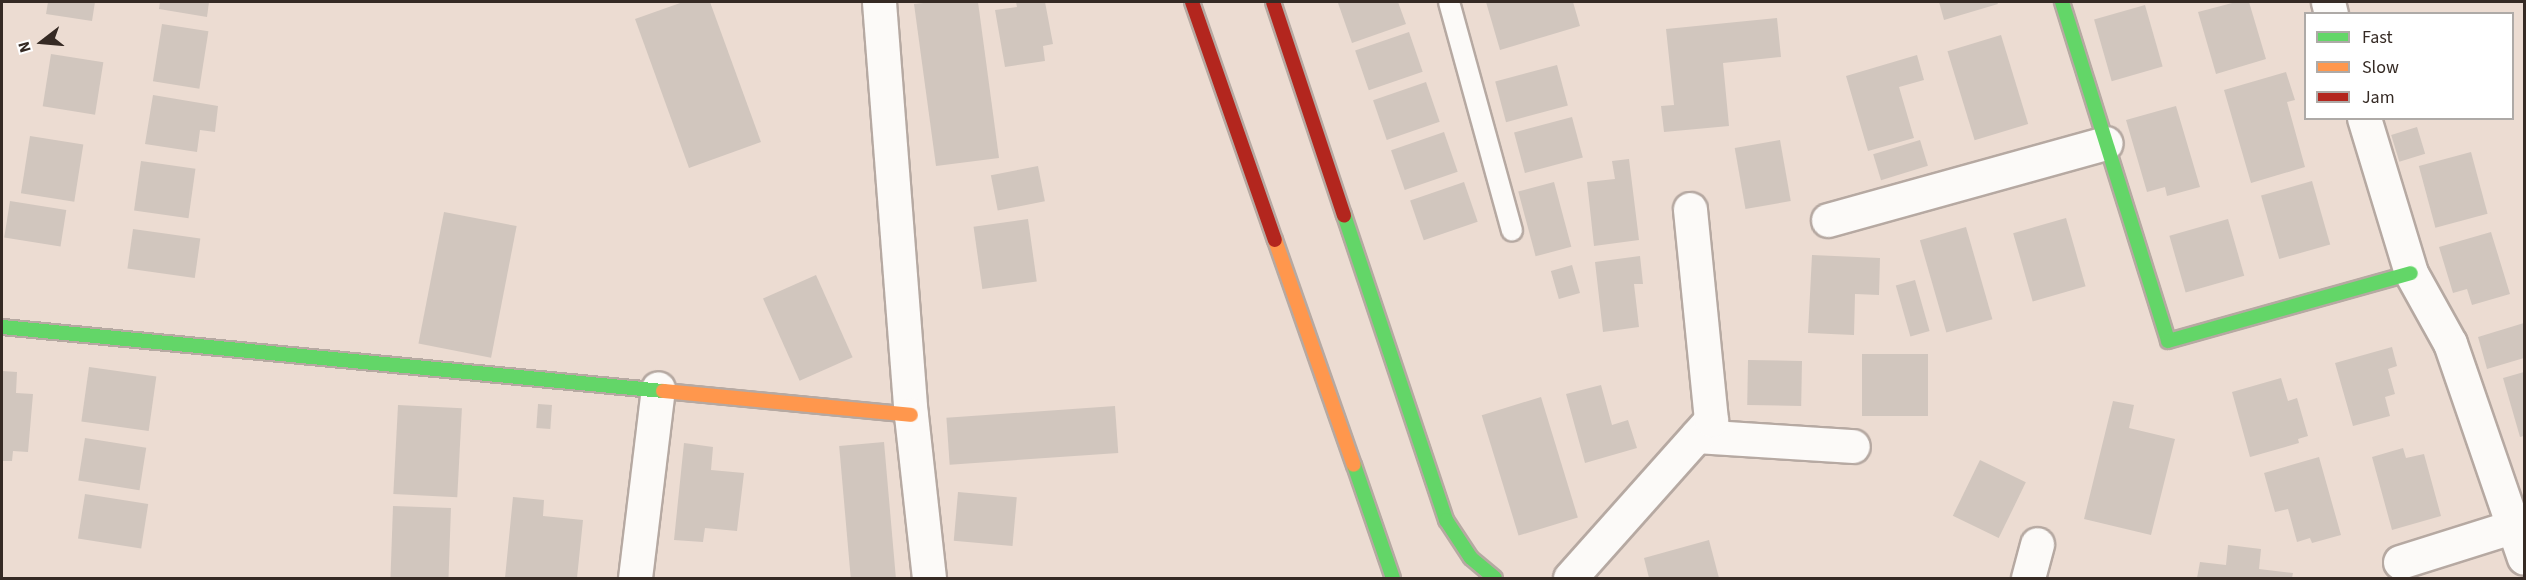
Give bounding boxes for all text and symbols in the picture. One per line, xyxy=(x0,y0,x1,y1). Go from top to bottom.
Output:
north arrow xyxy=(12,12,72,72)
legend xyxy=(2304,12,2514,120)
text: Fast xyxy=(2362,25,2393,50)
text: N xyxy=(13,39,37,55)
text: Slow xyxy=(2362,55,2399,80)
text: Jam xyxy=(2362,85,2395,110)

